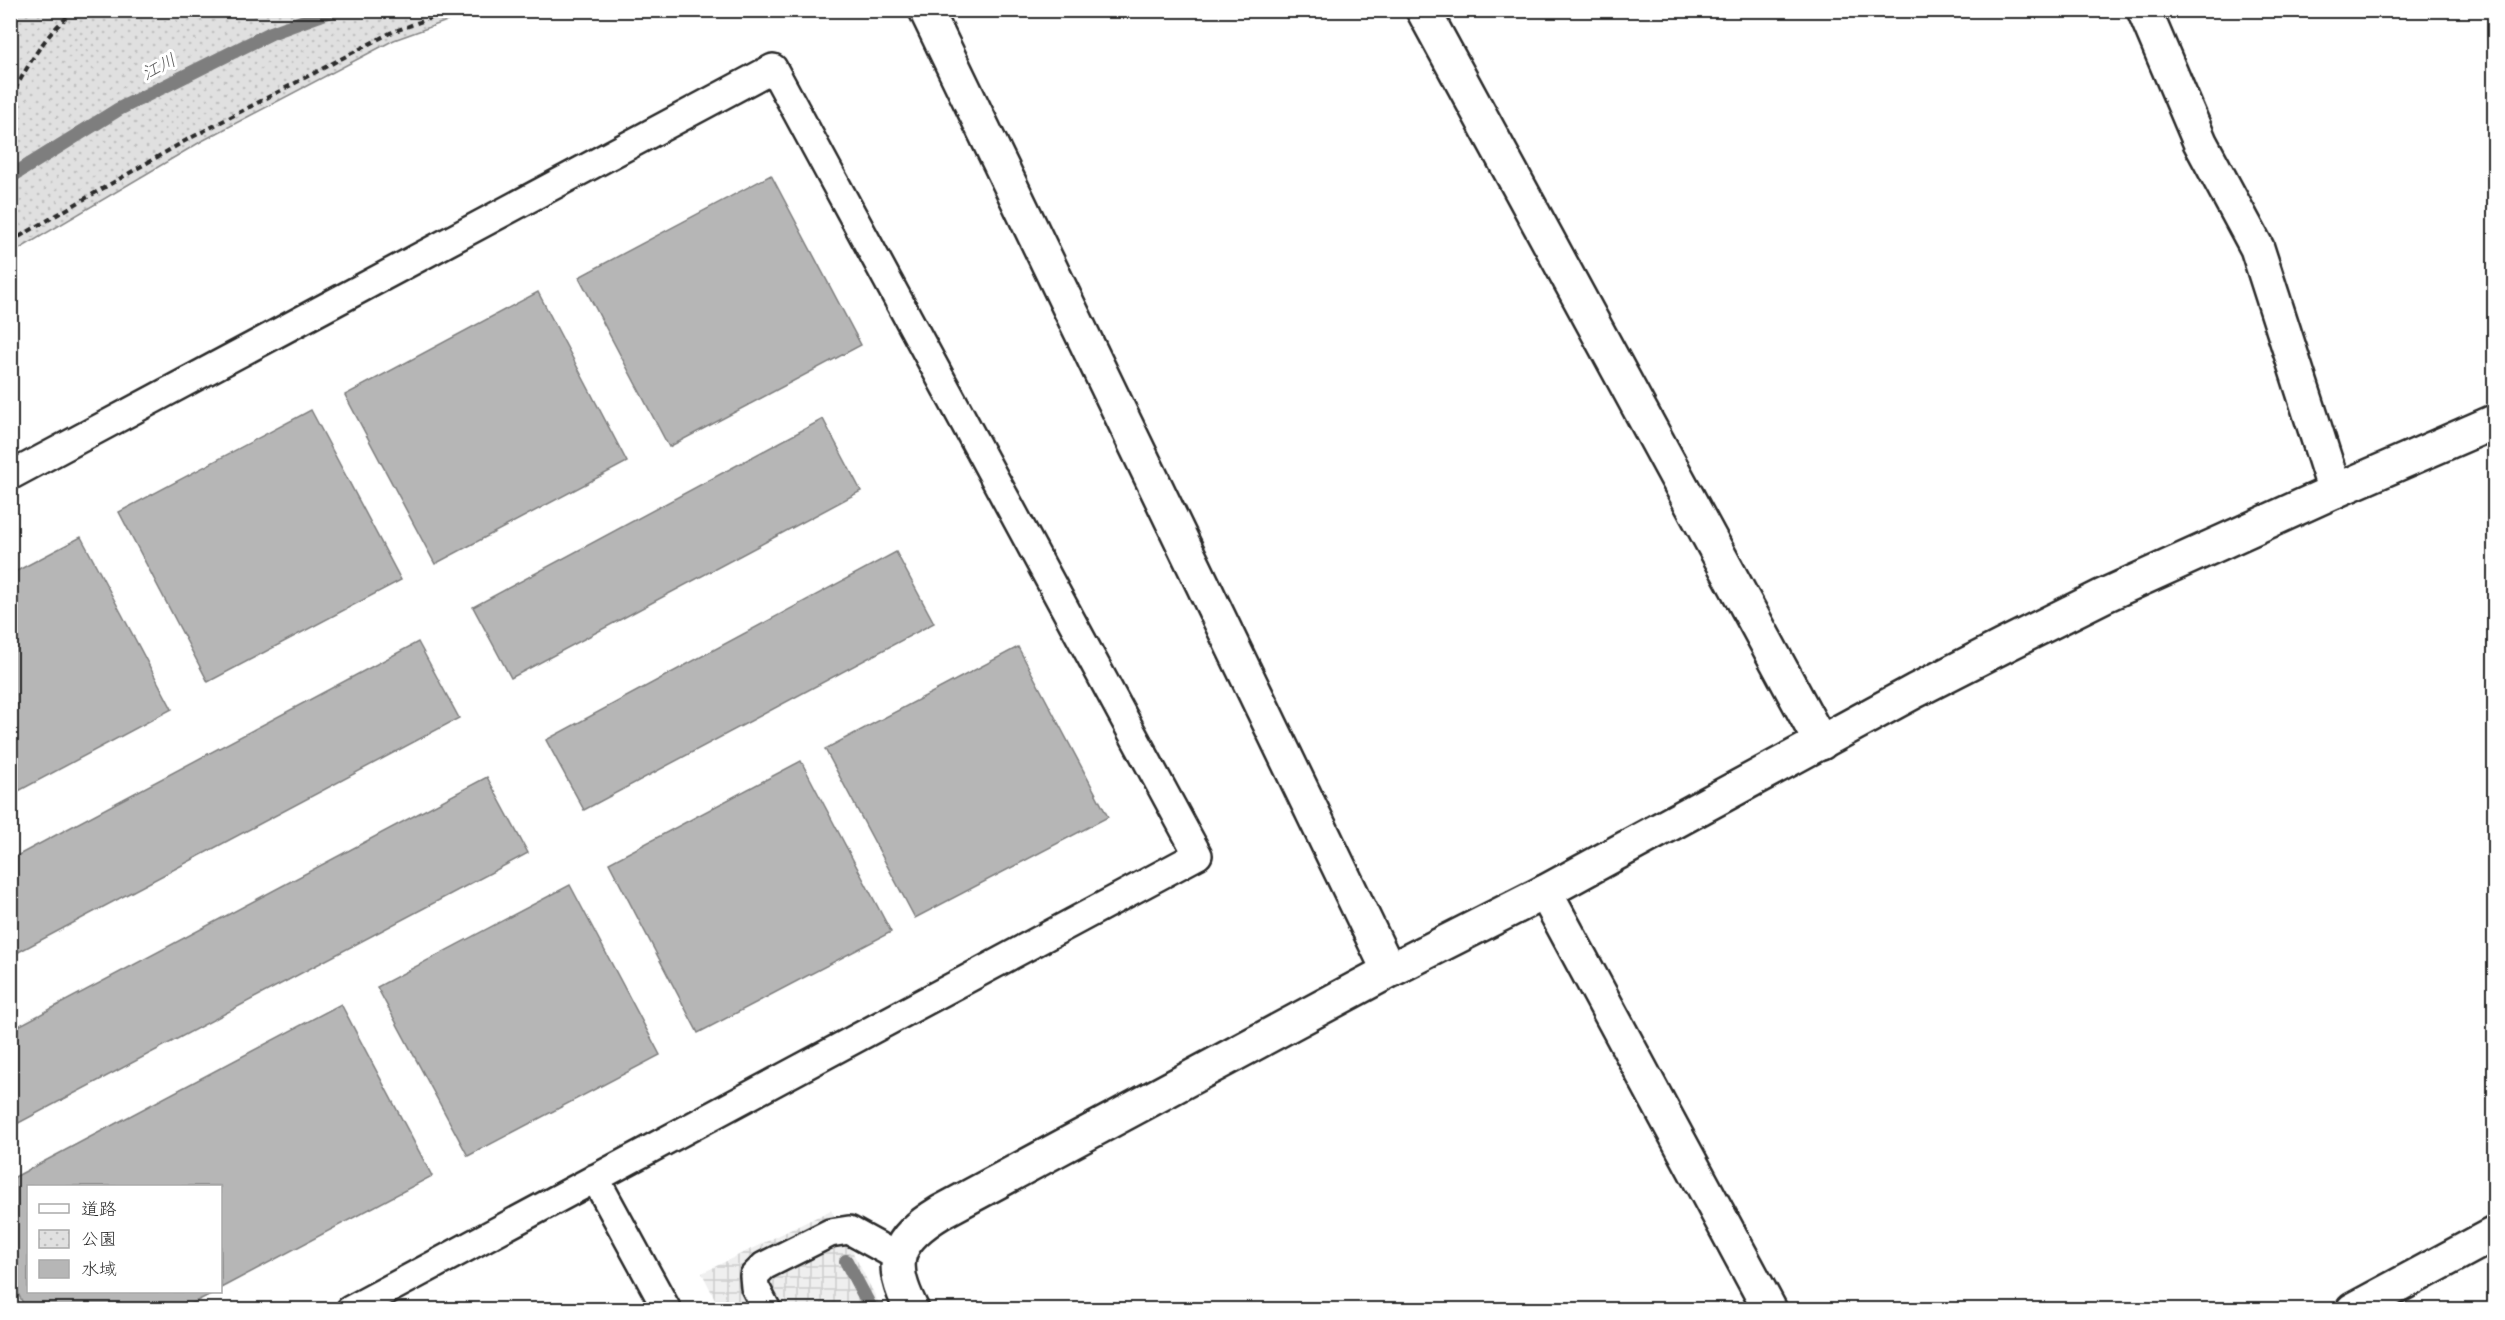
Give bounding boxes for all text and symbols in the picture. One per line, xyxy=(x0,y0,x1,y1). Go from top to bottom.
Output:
water label: 江川 xyxy=(139,51,181,87)
legend xyxy=(27,1185,222,1293)
text: 道路 xyxy=(81,1200,117,1222)
text: 公園 xyxy=(81,1231,117,1252)
text: 水域 xyxy=(81,1260,117,1282)

